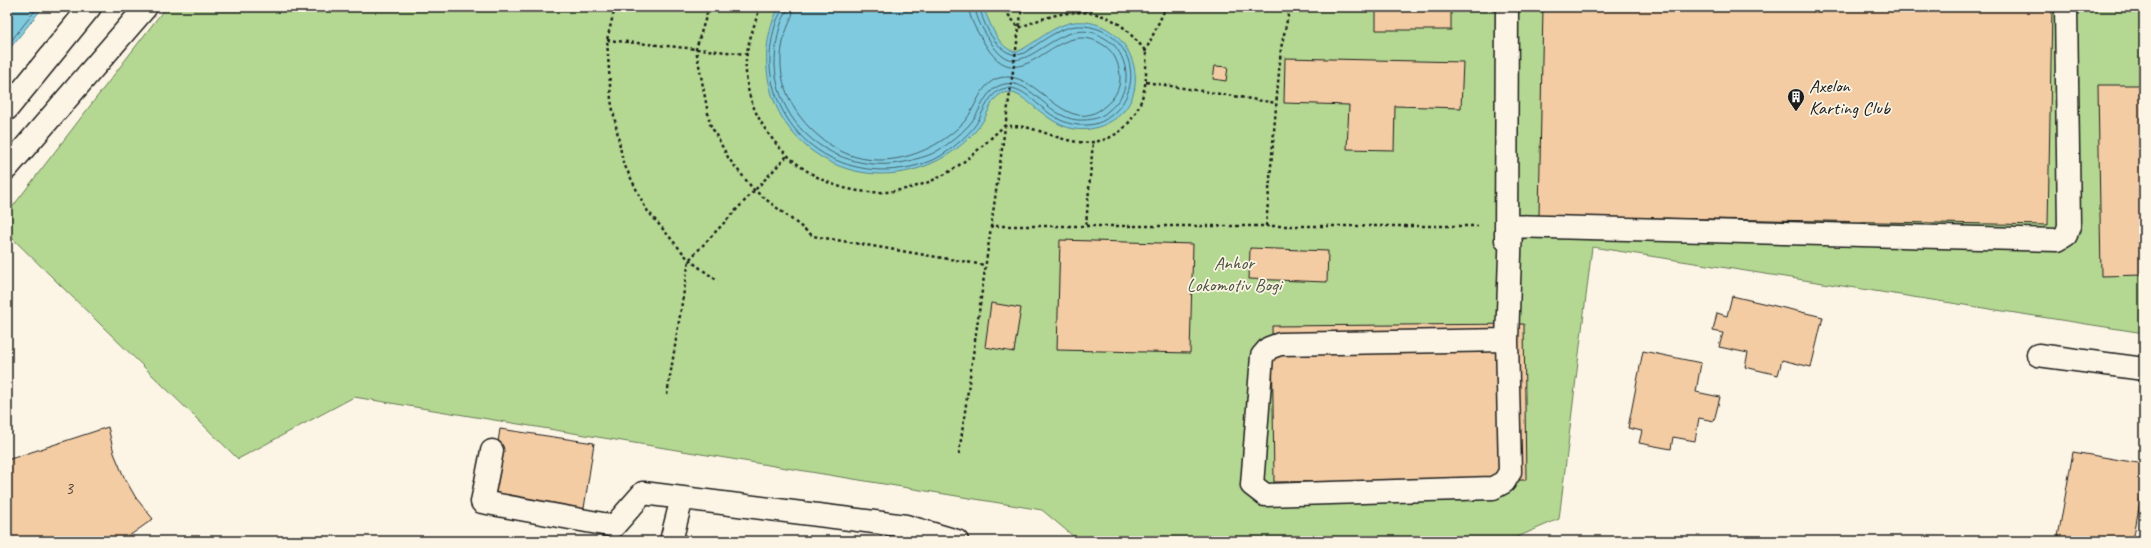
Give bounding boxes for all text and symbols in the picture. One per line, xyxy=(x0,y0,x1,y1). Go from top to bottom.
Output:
place label: Axelon Karting Club xyxy=(1809,74,1892,120)
building icon: Axelon Karting Club xyxy=(1786,87,1806,112)
park label: Anhor Lokomotiv Bogi xyxy=(1187,251,1284,297)
house number: 3 xyxy=(65,478,74,499)

